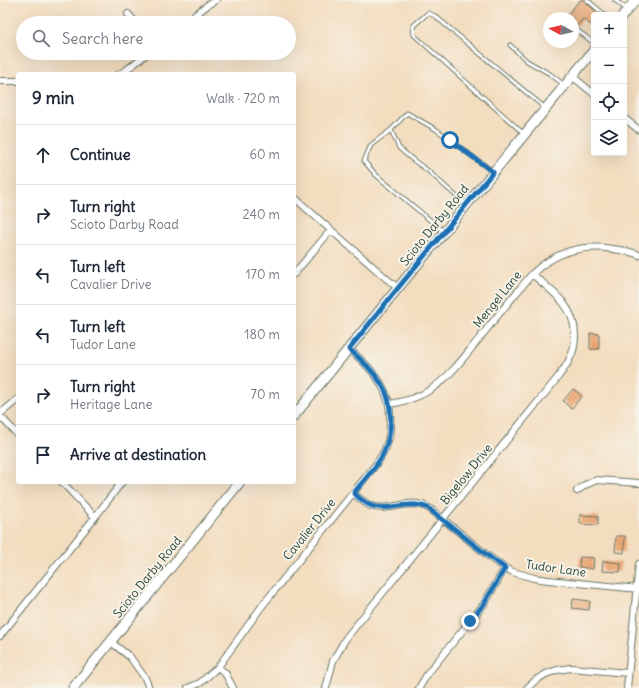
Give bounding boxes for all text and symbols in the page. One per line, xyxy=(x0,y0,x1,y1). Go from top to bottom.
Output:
north arrow xyxy=(543,12,579,48)
map controls xyxy=(591,12,627,156)
button: + xyxy=(591,12,627,48)
search box xyxy=(16,16,296,60)
icon: search xyxy=(30,27,52,49)
text: Search here xyxy=(62,29,143,48)
button: − xyxy=(591,48,627,84)
button: locate xyxy=(591,84,627,120)
text: 9 min xyxy=(32,87,74,109)
text: Walk · 720 m xyxy=(206,90,280,107)
button: layers xyxy=(591,120,627,156)
route start xyxy=(441,131,459,149)
icon: ahead xyxy=(32,144,54,166)
text: Continue xyxy=(70,145,131,164)
text: 60 m xyxy=(249,146,280,163)
street label: Scioto Darby Road xyxy=(397,181,471,269)
text: Turn right xyxy=(70,197,135,216)
icon: right xyxy=(32,204,54,226)
text: 240 m xyxy=(243,206,280,223)
text: Scioto Darby Road xyxy=(70,216,179,233)
text: Turn left xyxy=(70,257,125,276)
icon: left xyxy=(32,264,54,286)
text: 170 m xyxy=(245,266,280,283)
street label: Mengel Lane xyxy=(470,268,524,330)
text: Cavalier Drive xyxy=(70,276,152,293)
text: Turn left xyxy=(70,317,125,336)
icon: left xyxy=(32,324,54,346)
text: 180 m xyxy=(244,326,280,343)
text: Tudor Lane xyxy=(70,336,136,353)
text: Turn right xyxy=(70,377,135,396)
icon: right xyxy=(32,384,54,406)
text: 70 m xyxy=(251,386,280,403)
text: Heritage Lane xyxy=(70,396,153,413)
street label: Bigelow Drive xyxy=(437,441,495,507)
icon: arrive xyxy=(32,444,54,466)
text: Arrive at destination xyxy=(70,445,206,464)
street label: Cavalier Drive xyxy=(279,495,339,563)
street label: Scioto Darby Road xyxy=(110,533,184,621)
street label: Tudor Lane xyxy=(525,556,587,580)
route end xyxy=(461,612,479,630)

